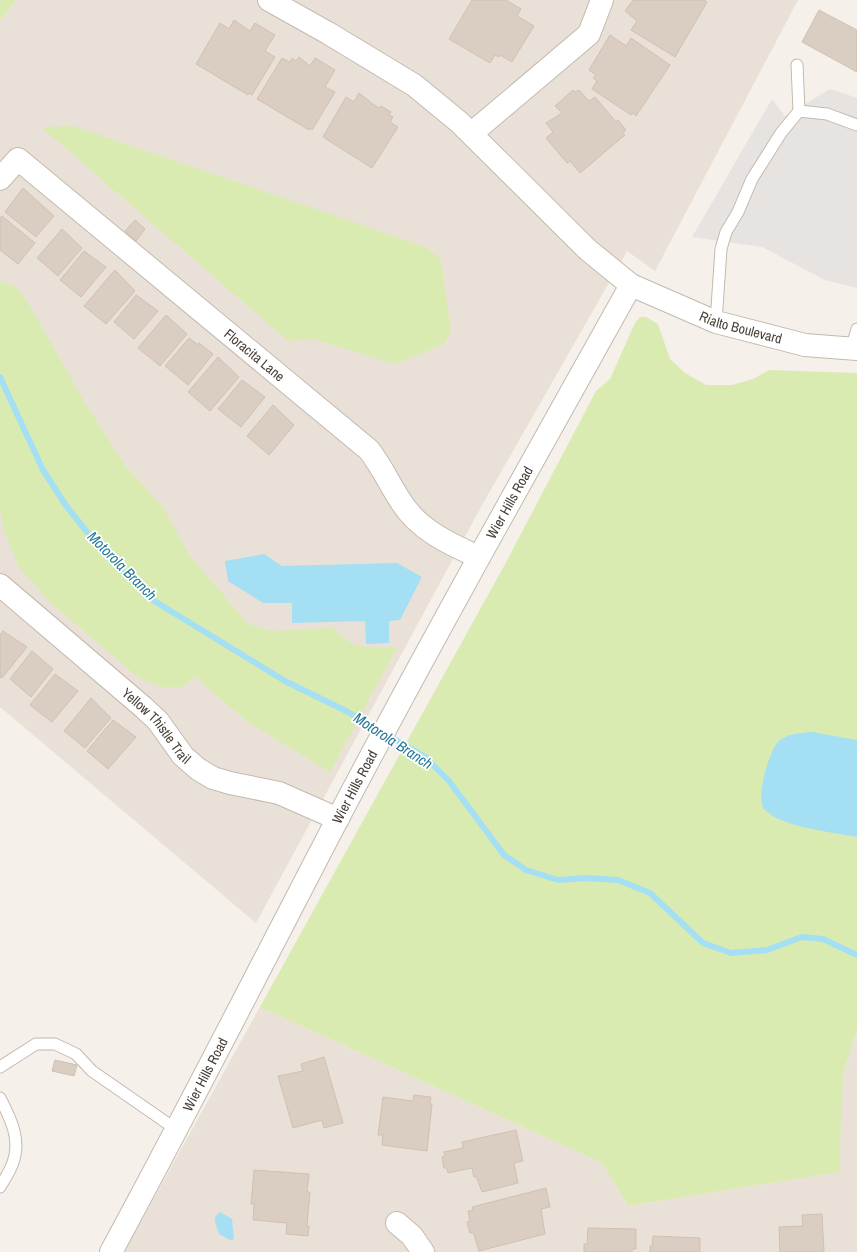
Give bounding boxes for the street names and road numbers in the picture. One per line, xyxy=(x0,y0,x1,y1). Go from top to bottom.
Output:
street label: Rialto Boulevard xyxy=(697,307,784,348)
street label: Floracita Lane xyxy=(220,325,288,385)
street label: Wier Hills Road xyxy=(482,463,537,542)
street label: Yellow Thistle Trail xyxy=(118,684,195,768)
street label: Wier Hills Road xyxy=(328,747,381,827)
street label: Wier Hills Road xyxy=(179,1035,232,1114)

